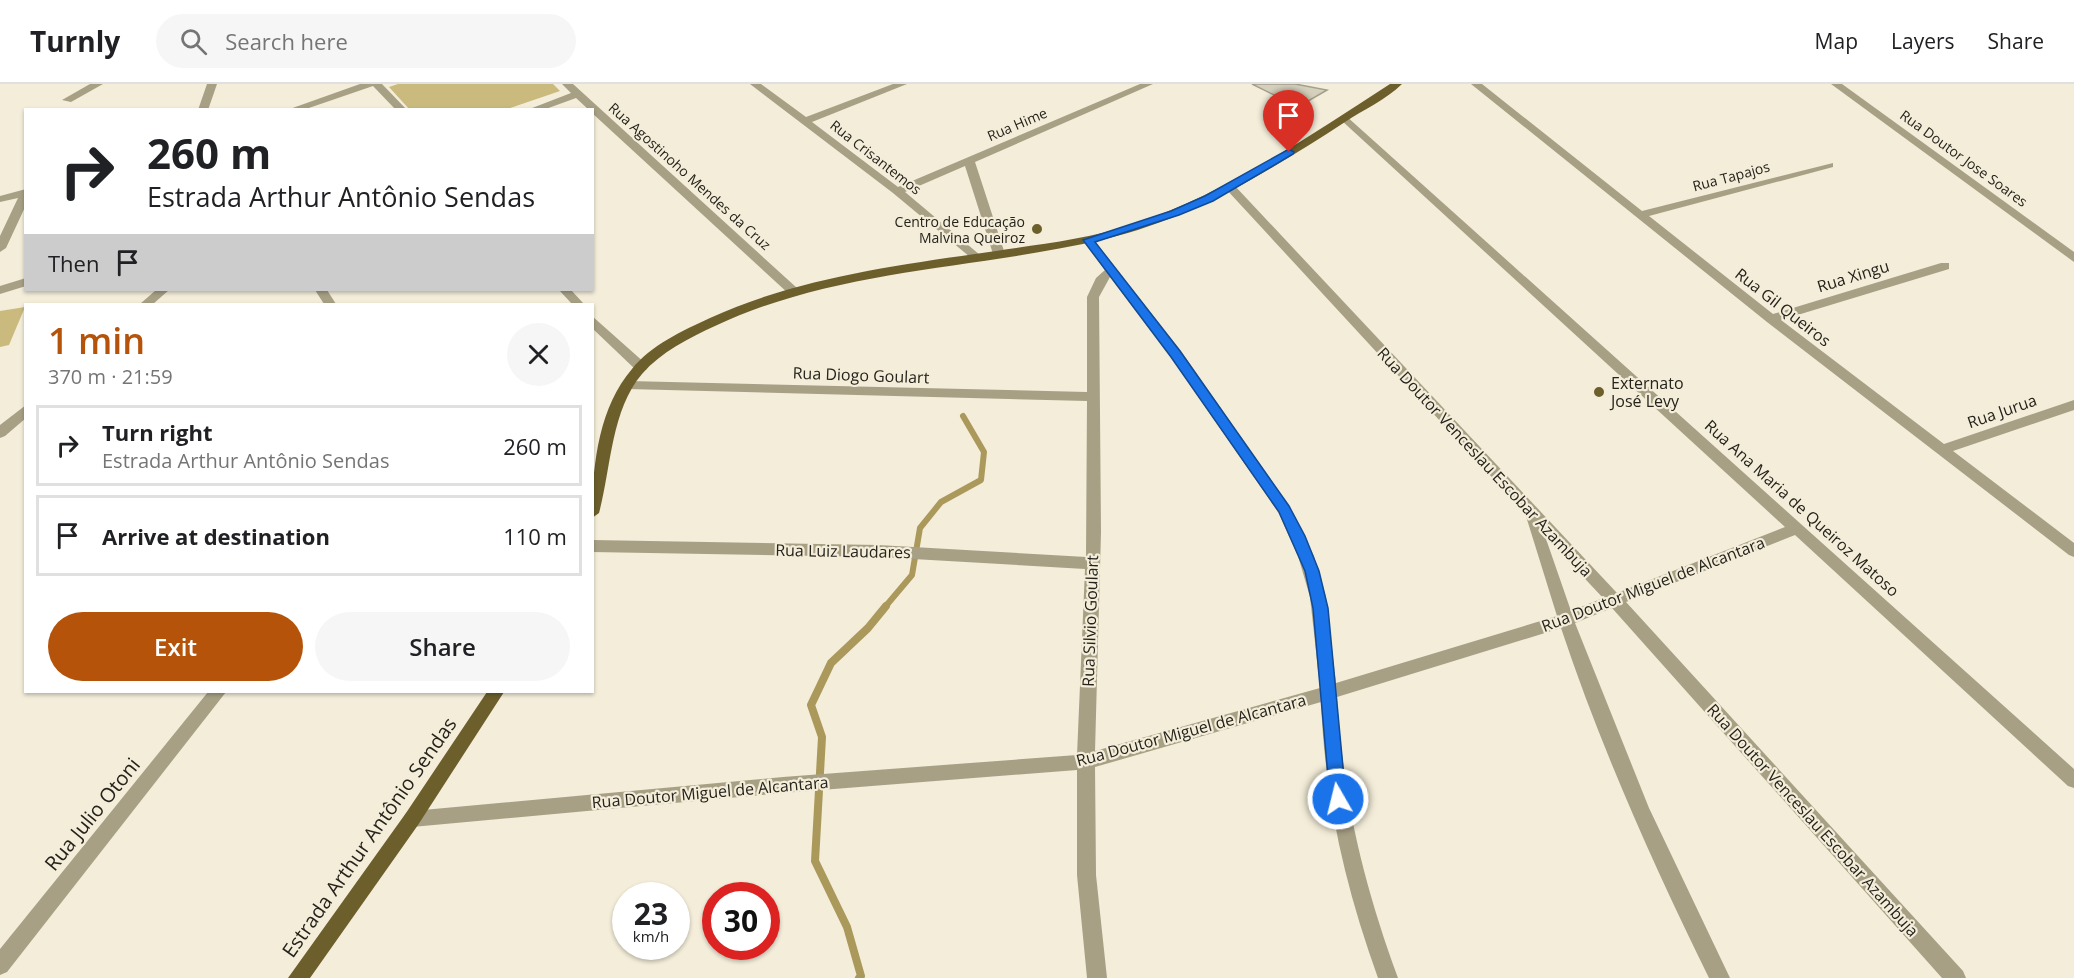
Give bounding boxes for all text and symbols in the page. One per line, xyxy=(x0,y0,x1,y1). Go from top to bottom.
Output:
search box xyxy=(156,14,576,68)
text: Turnly xyxy=(30,22,120,60)
icon: search xyxy=(177,25,210,58)
text: Search here xyxy=(225,26,348,56)
text: Map xyxy=(1815,27,1858,55)
text: Layers xyxy=(1891,27,1955,55)
text: Share xyxy=(1988,27,2044,55)
pin xyxy=(1263,90,1314,152)
street label: Rua Agostinoho Mendes da Cruz xyxy=(605,98,775,254)
icon: arrive xyxy=(1272,99,1305,132)
street label: Rua Hime xyxy=(984,103,1050,145)
street label: Rua Doutor Jose Soares xyxy=(1896,105,2032,211)
street label: Rua Crisantemos xyxy=(827,115,926,199)
text: 260 m xyxy=(147,124,271,181)
icon: right xyxy=(48,132,126,210)
street label: Rua Tapajos xyxy=(1690,157,1772,195)
text: Estrada Arthur Antônio Sendas xyxy=(147,178,535,215)
place label: Centro de Educação Malvina Queiroz xyxy=(895,212,1025,247)
marker: Centro de Educação Malvina Queiroz xyxy=(1030,222,1044,236)
icon: arrive xyxy=(111,246,144,279)
text: Then xyxy=(48,248,99,278)
street label: Rua Xingu xyxy=(1814,255,1892,297)
street label: Rua Gil Queiros xyxy=(1731,263,1835,351)
text: 1 min xyxy=(48,316,145,365)
button: close xyxy=(507,323,570,386)
street label: Rua Doutor Venceslau Escobar Azambuja xyxy=(1372,342,1598,582)
street label: Rua Diogo Goulart xyxy=(792,362,930,388)
text: 370 m · 21:59 xyxy=(48,363,173,390)
place label: Externato José Levy xyxy=(1609,372,1684,412)
marker: Externato José Levy xyxy=(1592,385,1606,399)
street label: Rua Jurua xyxy=(1964,389,2040,433)
street label: Rua Ana Maria de Queiroz Matoso xyxy=(1700,415,1904,601)
text: Turn right xyxy=(102,417,213,447)
icon: right xyxy=(51,429,84,462)
text: 260 m xyxy=(503,431,567,461)
text: Estrada Arthur Antônio Sendas xyxy=(102,447,389,474)
icon: arrive xyxy=(51,519,84,552)
text: Arrive at destination xyxy=(102,521,330,551)
text: 110 m xyxy=(503,521,567,551)
street label: Rua Doutor Miguel de Alcantara xyxy=(1538,531,1768,637)
street label: Rua Luiz Laudares xyxy=(775,539,911,563)
street label: Rua Silvio Goulart xyxy=(1077,555,1103,687)
button: Exit xyxy=(48,612,303,681)
button: Share xyxy=(315,612,570,681)
street label: Rua Doutor Miguel de Alcantara xyxy=(1074,689,1308,771)
street label: Rua Doutor Venceslau Escobar Azambuja xyxy=(1702,699,1924,941)
street label: Estrada Arthur Antônio Sendas xyxy=(276,712,462,962)
street label: Rua Julio Otoni xyxy=(38,752,146,876)
position arrow xyxy=(1306,767,1370,831)
street label: Rua Doutor Miguel de Alcantara xyxy=(591,771,829,813)
speed limit sign: 30 xyxy=(702,882,780,960)
text: 23 xyxy=(634,893,668,934)
text: km/h xyxy=(633,926,669,946)

